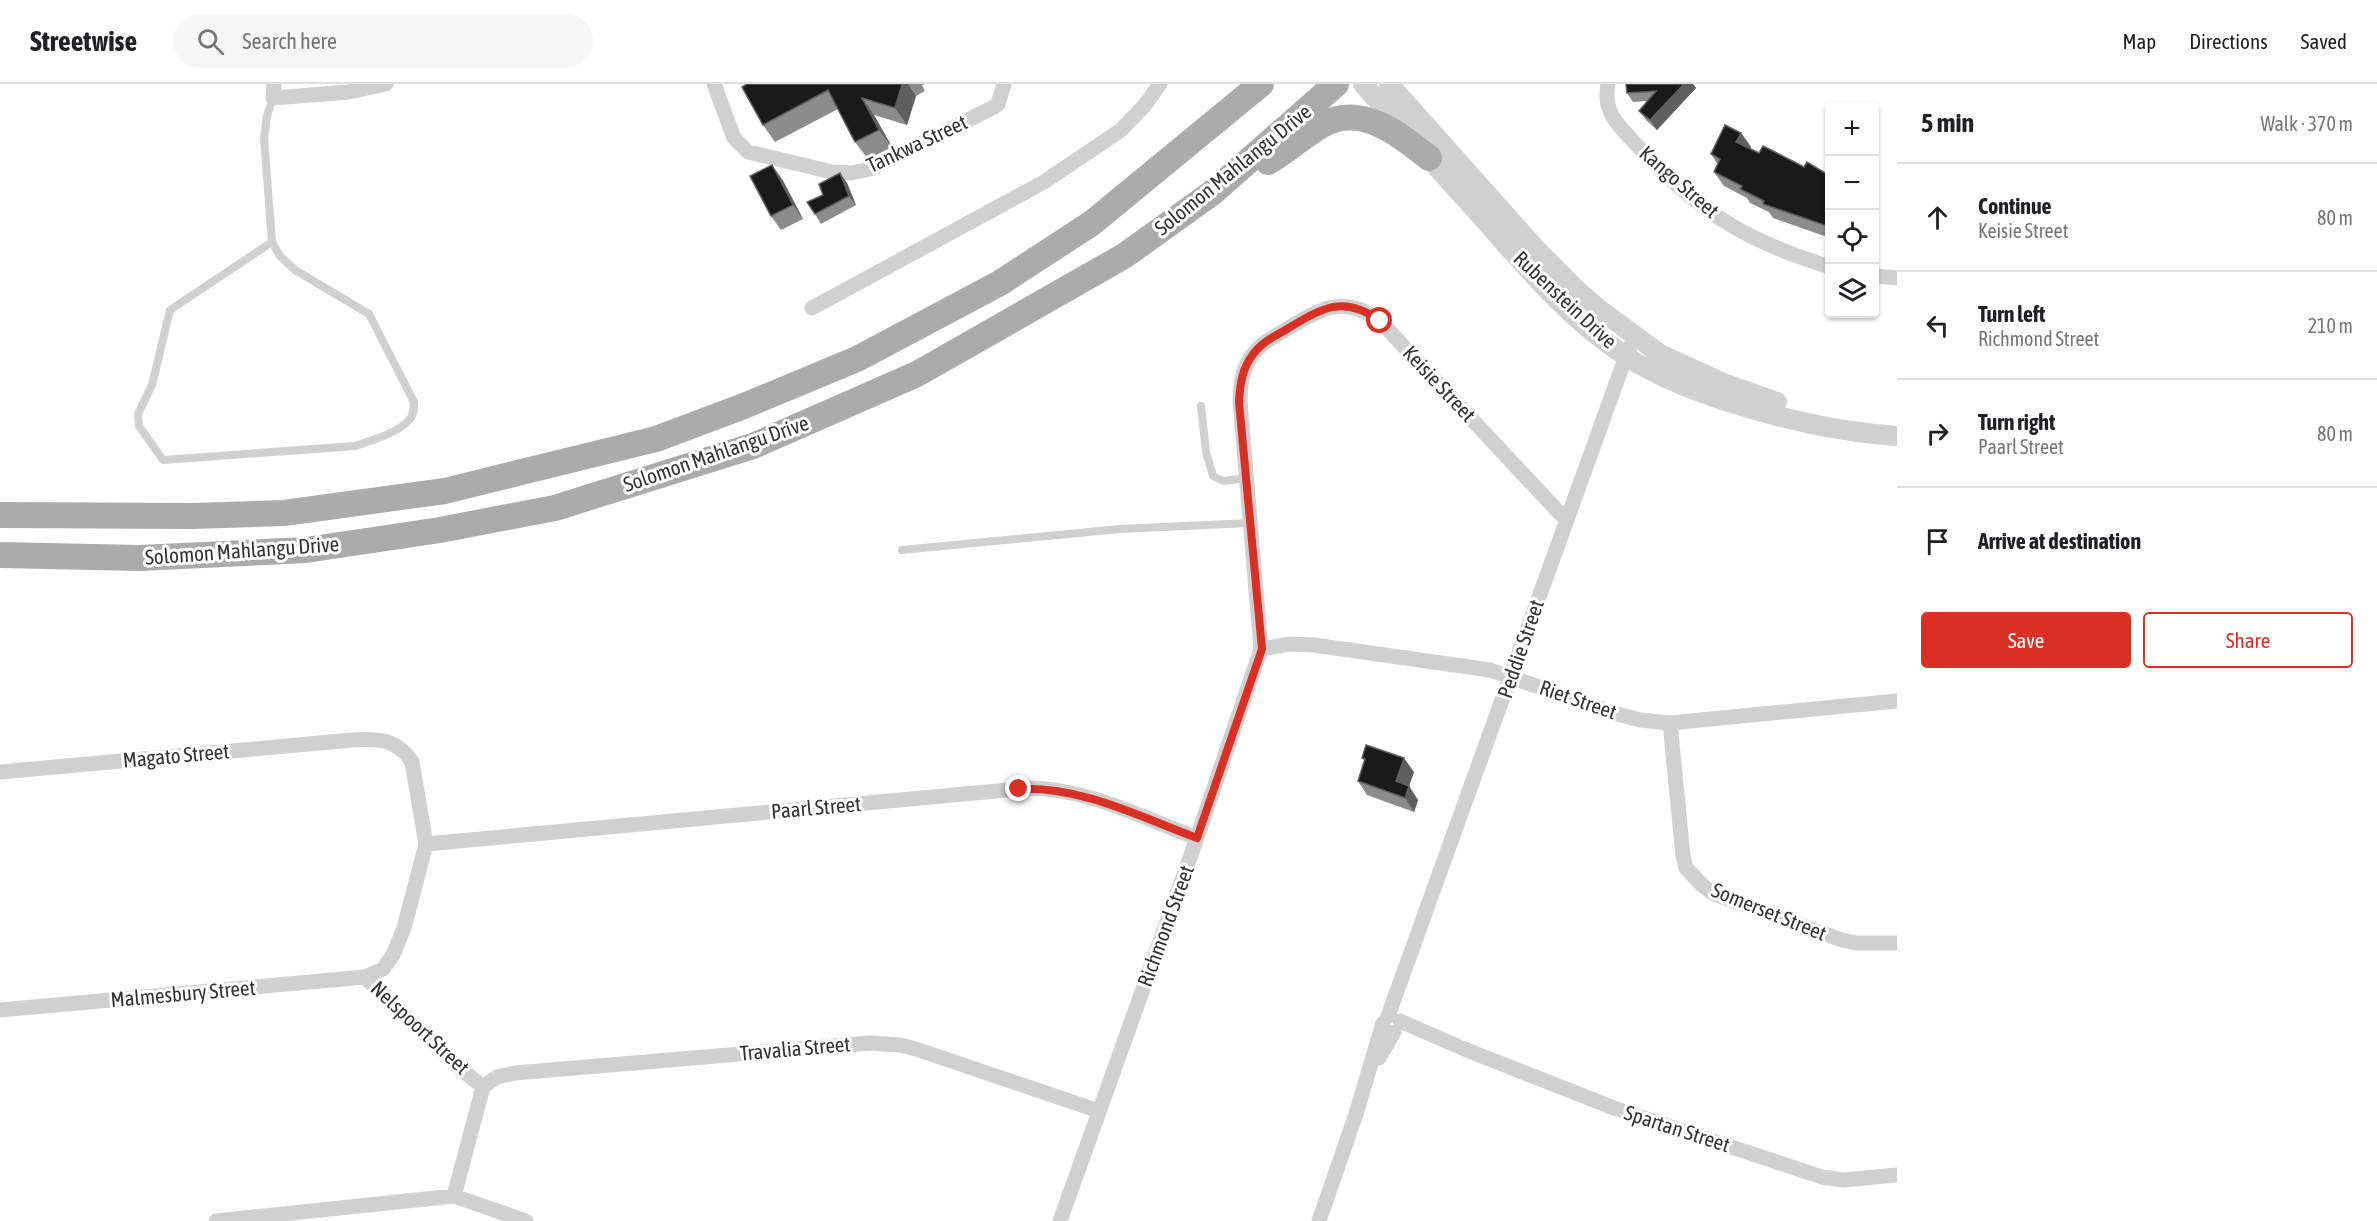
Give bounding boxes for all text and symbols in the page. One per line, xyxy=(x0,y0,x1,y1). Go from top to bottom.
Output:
search box xyxy=(173,14,593,68)
text: Streetwise xyxy=(30,25,137,57)
icon: search xyxy=(194,25,227,58)
text: Search here xyxy=(242,28,337,54)
text: Map xyxy=(2122,29,2156,53)
text: Directions xyxy=(2189,29,2268,53)
text: Saved xyxy=(2301,29,2347,53)
street label: Solomon Mahlangu Drive xyxy=(1149,99,1315,240)
map controls xyxy=(1825,102,1879,318)
button: + xyxy=(1825,102,1879,156)
text: 5 min xyxy=(1921,108,1974,138)
street label: Tankwa Street xyxy=(863,109,971,177)
text: Walk · 370 m xyxy=(2261,112,2353,135)
street label: Kango Street xyxy=(1635,140,1724,222)
button: − xyxy=(1825,156,1879,210)
text: Continue xyxy=(1978,193,2052,219)
icon: ahead xyxy=(1921,201,1954,234)
text: 80 m xyxy=(2317,206,2353,229)
button: locate xyxy=(1825,210,1879,264)
text: Keisie Street xyxy=(1978,219,2068,242)
street label: Rubenstein Drive xyxy=(1509,246,1622,353)
button: layers xyxy=(1825,264,1879,318)
text: Turn left xyxy=(1978,301,2045,327)
route start xyxy=(1366,307,1392,333)
icon: left xyxy=(1921,309,1954,342)
text: 210 m xyxy=(2308,314,2353,337)
text: Richmond Street xyxy=(1978,327,2099,350)
street label: Keisie Street xyxy=(1399,340,1481,426)
text: Turn right xyxy=(1978,409,2055,435)
street label: Solomon Mahlangu Drive xyxy=(620,410,811,496)
icon: right xyxy=(1921,417,1954,450)
text: 80 m xyxy=(2317,422,2353,445)
text: Paarl Street xyxy=(1978,435,2064,458)
icon: arrive xyxy=(1921,525,1954,558)
text: Arrive at destination xyxy=(1978,528,2141,554)
street label: Solomon Mahlangu Drive xyxy=(144,531,340,569)
street label: Peddie Street xyxy=(1492,596,1548,701)
button: Save xyxy=(1921,612,2131,668)
button: Share xyxy=(2143,612,2353,668)
street label: Riet Street xyxy=(1537,675,1620,723)
street label: Magato Street xyxy=(122,738,230,772)
route end xyxy=(1005,775,1031,801)
street label: Paarl Street xyxy=(770,791,862,823)
street label: Richmond Street xyxy=(1132,862,1198,990)
street label: Somerset Street xyxy=(1709,877,1830,945)
street label: Malmesbury Street xyxy=(109,975,256,1011)
street label: Nelspoort Street xyxy=(367,976,475,1079)
street label: Travalia Street xyxy=(739,1031,851,1065)
street label: Spartan Street xyxy=(1622,1100,1733,1156)

